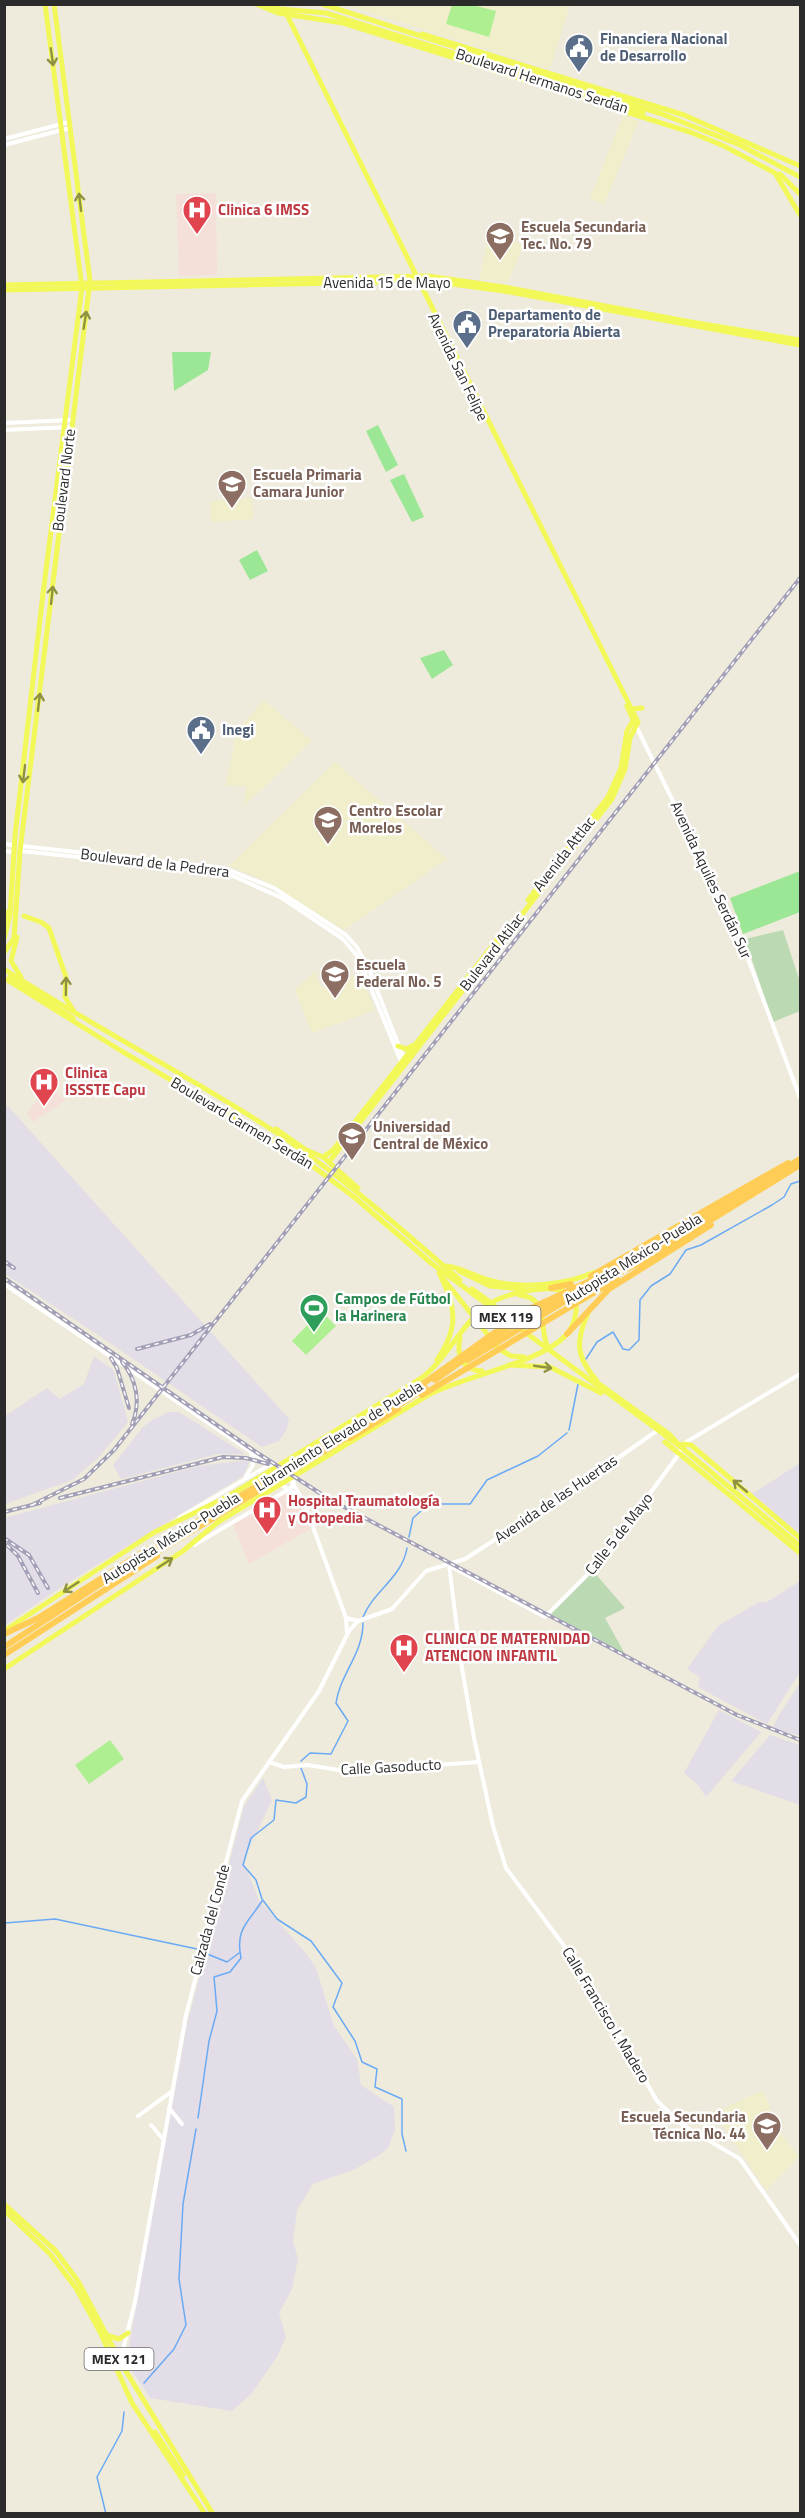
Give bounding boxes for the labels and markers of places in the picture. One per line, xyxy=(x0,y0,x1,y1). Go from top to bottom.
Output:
place label: Financiera Nacional de Desarrollo xyxy=(600,27,727,67)
public building icon: Financiera Nacional de Desarrollo xyxy=(563,32,595,74)
hospital icon: Clinica 6 IMSS xyxy=(181,194,213,236)
place label: Clinica 6 IMSS xyxy=(218,198,309,221)
place label: Escuela Secundaria Tec. No. 79 xyxy=(521,215,646,255)
school or university icon: Escuela Secundaria Tec. No. 79 xyxy=(484,220,516,262)
place label: Departamento de Preparatoria Abierta xyxy=(488,303,621,343)
public building icon: Departamento de Preparatoria Abierta xyxy=(451,308,483,350)
place label: Escuela Primaria Camara Junior xyxy=(253,463,362,503)
school or university icon: Escuela Primaria Camara Junior xyxy=(216,468,248,510)
public building icon: Inegi xyxy=(185,714,217,756)
place label: Inegi xyxy=(222,718,254,741)
place label: Centro Escolar Morelos xyxy=(349,799,443,839)
school or university icon: Centro Escolar Morelos xyxy=(312,804,344,846)
place label: Escuela Federal No. 5 xyxy=(356,953,442,993)
school or university icon: Escuela Federal No. 5 xyxy=(319,958,351,1000)
place label: Clinica ISSSTE Capu xyxy=(65,1061,146,1101)
hospital icon: Clinica ISSSTE Capu xyxy=(28,1066,60,1108)
place label: Universidad Central de México xyxy=(373,1115,488,1155)
school or university icon: Universidad Central de México xyxy=(336,1120,368,1162)
place label: Campos de Fútbol la Harinera xyxy=(335,1287,451,1327)
sports icon: Campos de Fútbol la Harinera xyxy=(298,1292,330,1334)
place label: Hospital Traumatología y Ortopedia xyxy=(288,1489,440,1529)
hospital icon: Hospital Traumatología y Ortopedia xyxy=(251,1494,283,1536)
place label: CLINICA DE MATERNIDAD ATENCION INFANTIL xyxy=(425,1627,590,1667)
hospital icon: CLINICA DE MATERNIDAD ATENCION INFANTIL xyxy=(388,1632,420,1674)
place label: Escuela Secundaria Técnica No. 44 xyxy=(621,2105,746,2145)
school or university icon: Escuela Secundaria Técnica No. 44 xyxy=(751,2110,783,2152)

